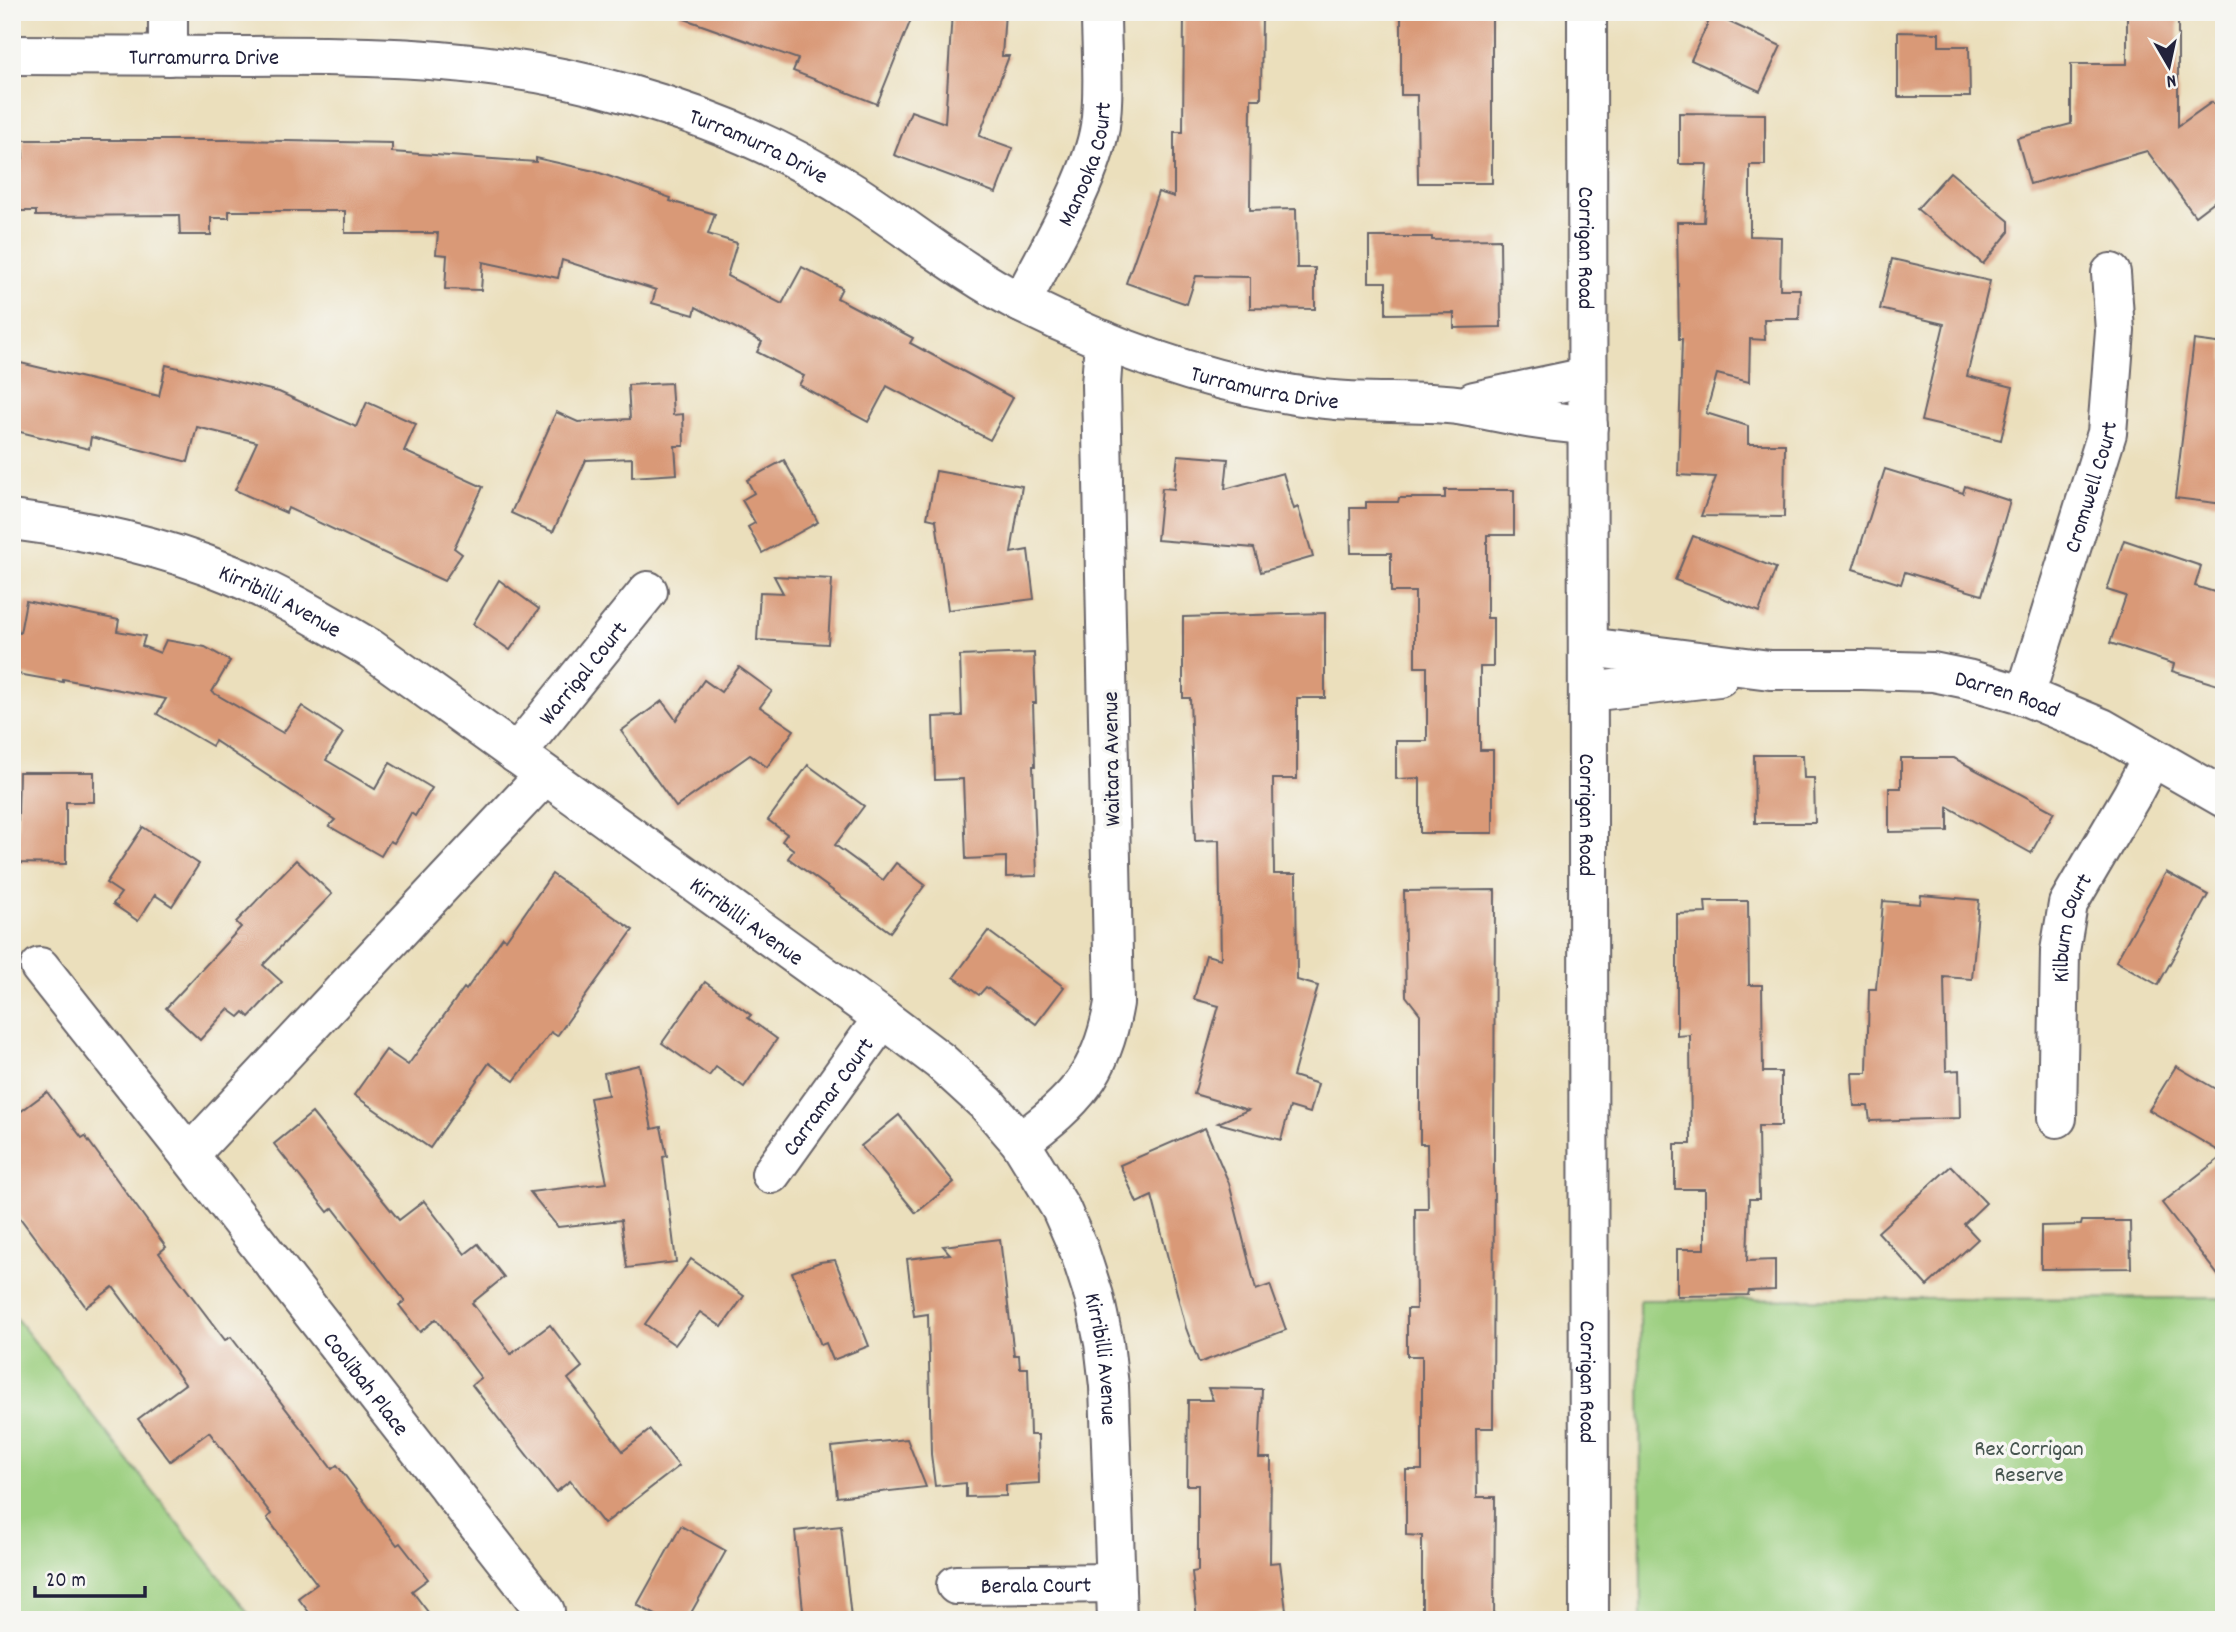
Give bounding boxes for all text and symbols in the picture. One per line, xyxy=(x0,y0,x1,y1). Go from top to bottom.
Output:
north arrow xyxy=(2134,32,2204,102)
street label: Turramurra Drive xyxy=(129,43,279,76)
text: N xyxy=(2164,65,2178,93)
street label: Manooka Court xyxy=(1051,101,1122,233)
street label: Turramurra Drive xyxy=(684,102,833,194)
street label: Corrigan Road xyxy=(1567,187,1600,309)
street label: Turramurra Drive xyxy=(1186,359,1340,420)
street label: Cromwell Court xyxy=(2058,421,2128,558)
street label: Kirribilli Avenue xyxy=(213,558,346,648)
street label: Warrigal Court xyxy=(532,615,637,734)
street label: Darren Road xyxy=(1952,664,2064,729)
street label: Waitara Avenue xyxy=(1096,691,1131,827)
street label: Corrigan Road xyxy=(1568,754,1601,876)
street label: Kilburn Court xyxy=(2046,868,2102,983)
street label: Kirribilli Avenue xyxy=(681,871,809,976)
street label: Carramar Court xyxy=(776,1032,884,1164)
street label: Kirribilli Avenue xyxy=(1074,1290,1123,1426)
street label: Corrigan Road xyxy=(1569,1321,1602,1443)
street label: Coolibah Place xyxy=(313,1326,416,1444)
park label: Rex Corrigan Reserve xyxy=(1974,1434,2084,1493)
scale bar xyxy=(35,1555,145,1599)
text: 20 m xyxy=(46,1567,86,1597)
street label: Berala Court xyxy=(981,1570,1092,1605)

